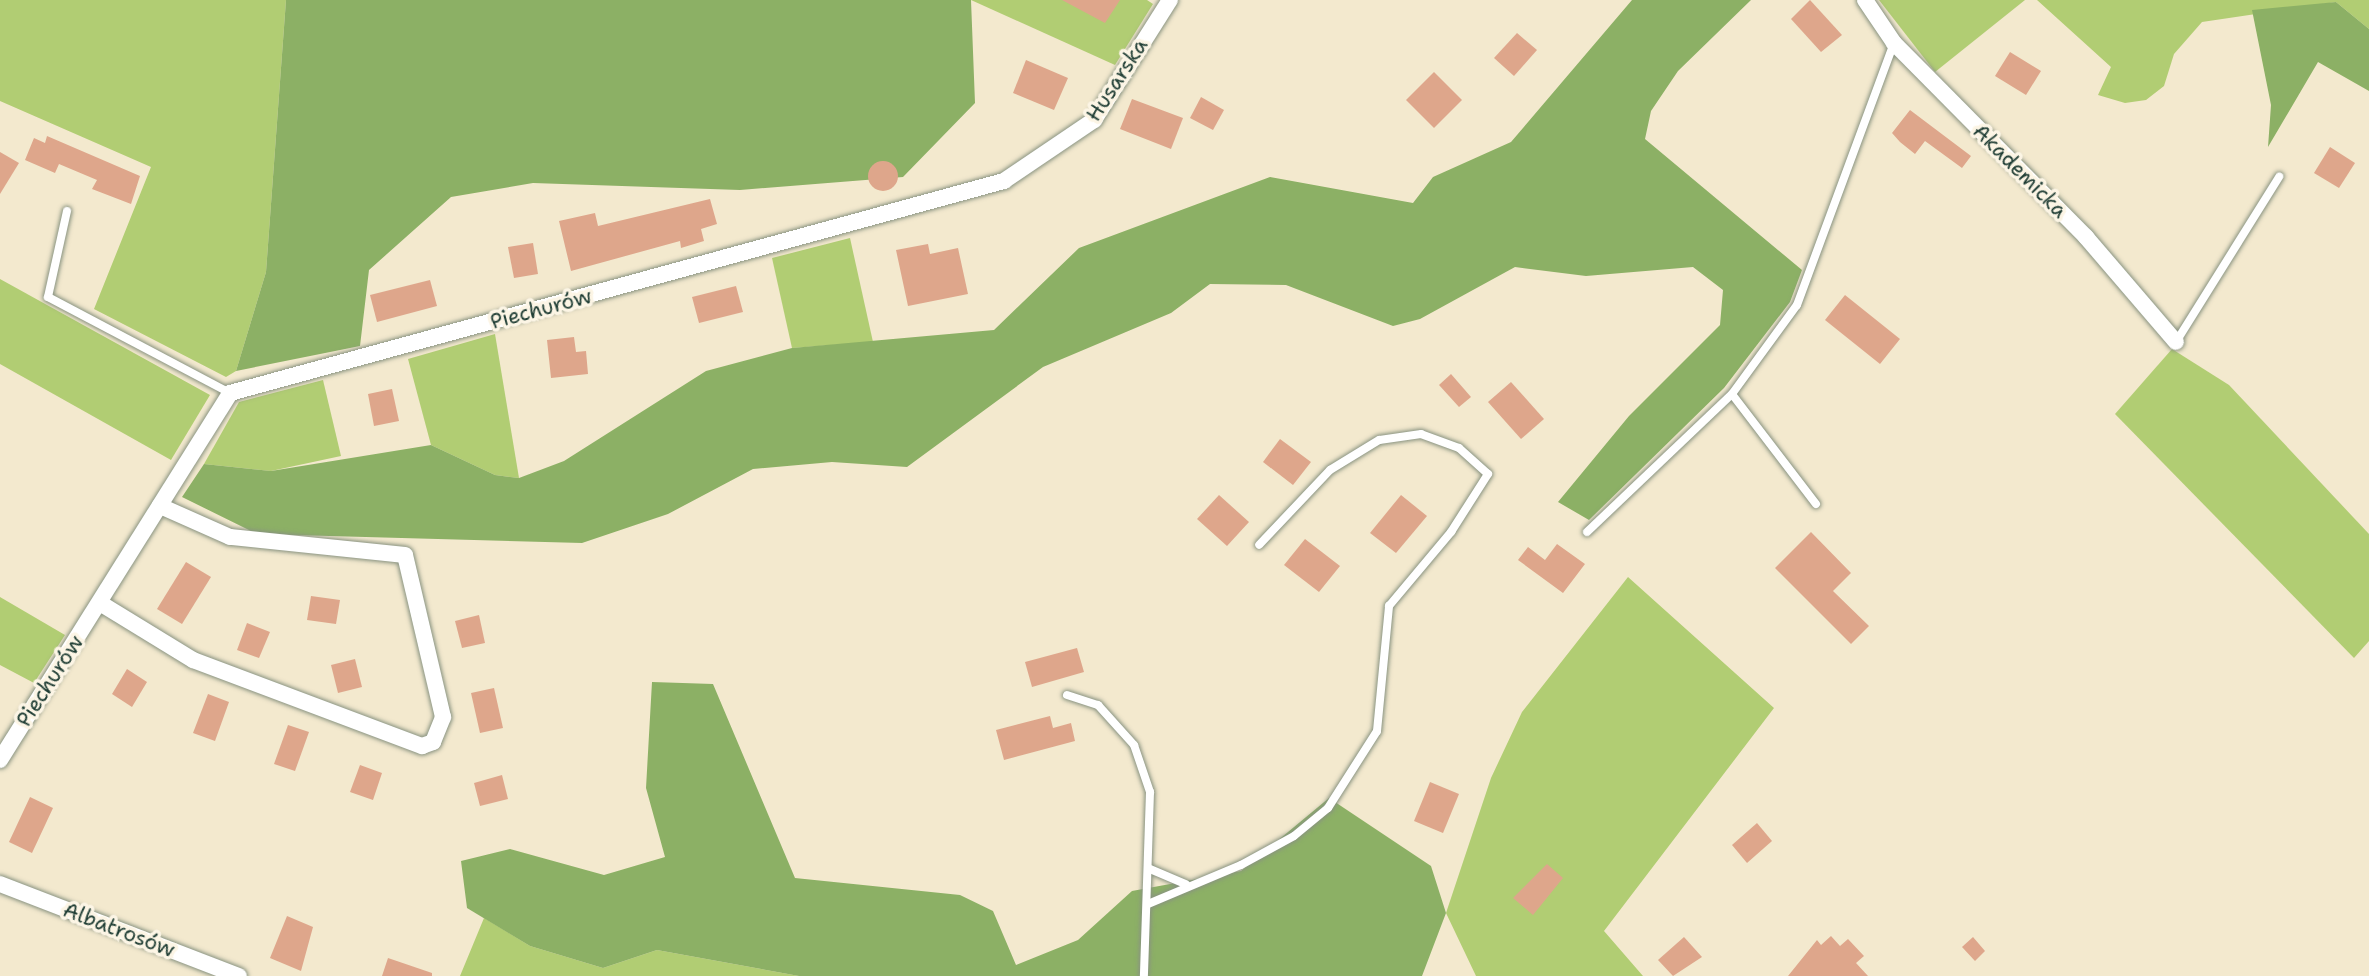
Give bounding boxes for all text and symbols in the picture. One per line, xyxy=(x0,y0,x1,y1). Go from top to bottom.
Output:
street label: Husarska xyxy=(1081,34,1153,126)
street label: Akademicka xyxy=(1968,119,2072,223)
street label: Piechurów xyxy=(488,283,594,335)
street label: Piechurów xyxy=(11,631,89,731)
street label: Albatrosów xyxy=(60,897,178,963)

